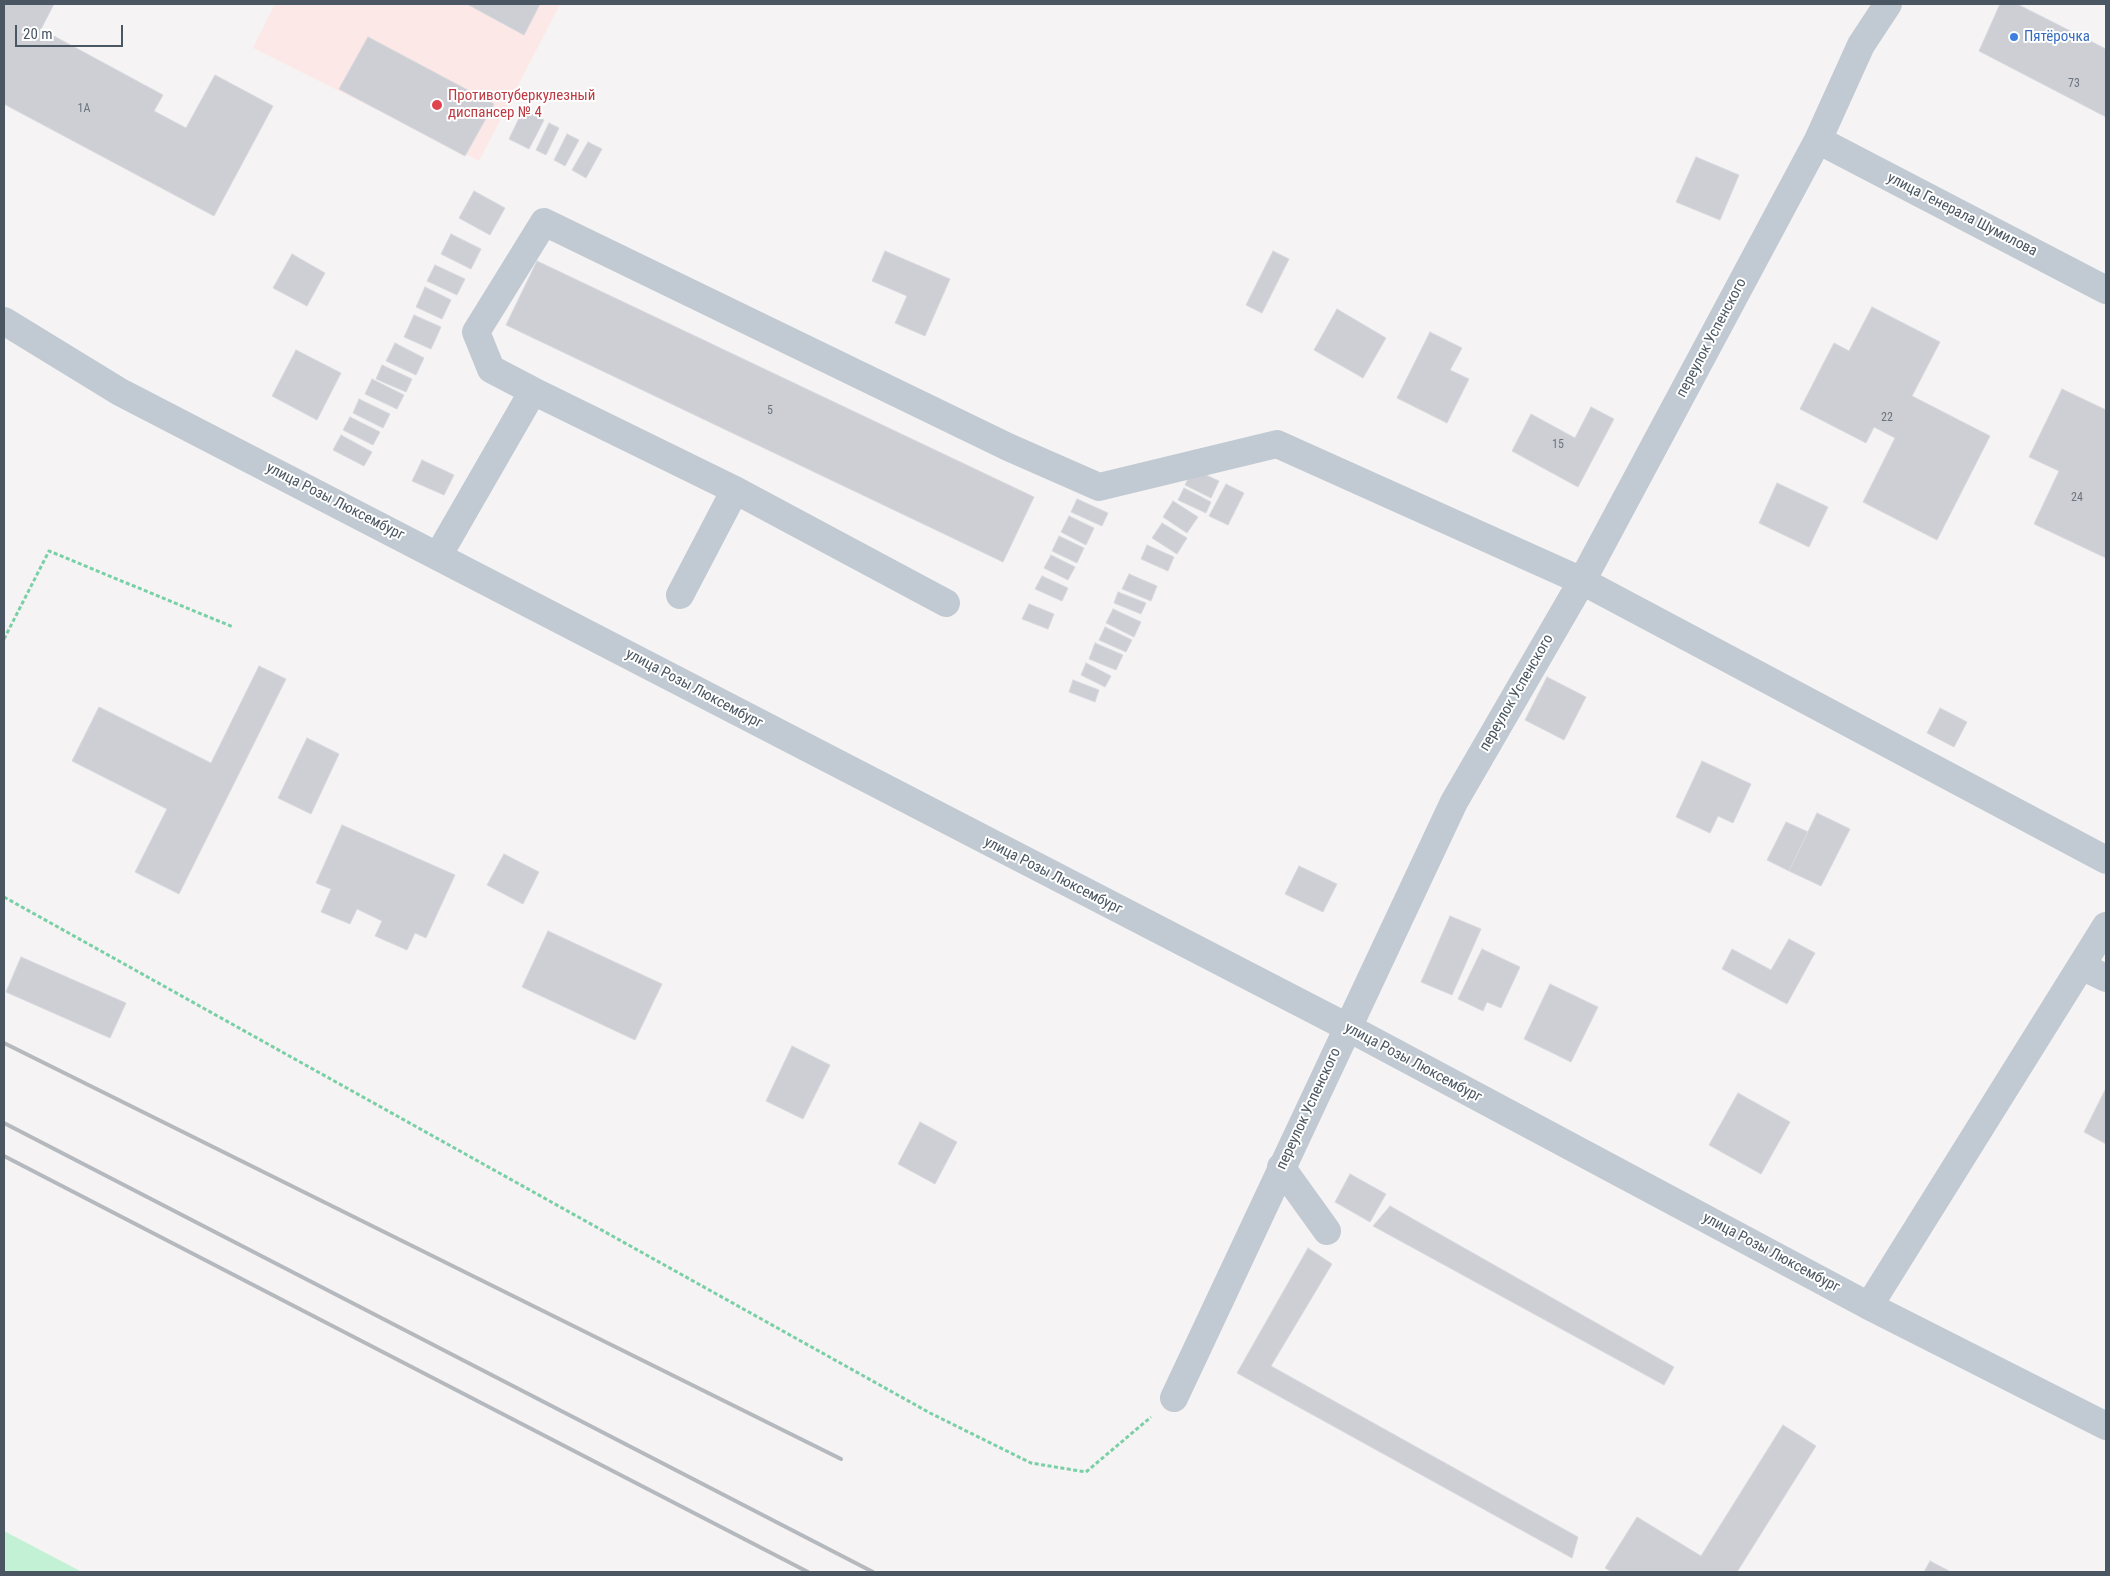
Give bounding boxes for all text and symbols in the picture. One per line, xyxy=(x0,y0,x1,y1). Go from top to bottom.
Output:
scale bar xyxy=(18,15,125,47)
text: 20 m xyxy=(23,25,53,43)
place label: Пятёрочка xyxy=(2024,28,2090,46)
marker: Пятёрочка xyxy=(2008,31,2020,43)
house number: 73 xyxy=(2068,77,2080,91)
place label: Противотуберкулезный диспансер № 4 xyxy=(448,87,595,122)
marker: Противотуберкулезный диспансер № 4 xyxy=(430,98,444,112)
house number: 1А xyxy=(78,102,90,116)
street label: улица Генерала Шумилова xyxy=(1884,169,2040,261)
street label: переулок Успенского xyxy=(1673,275,1751,401)
house number: 5 xyxy=(767,404,773,418)
house number: 22 xyxy=(1881,411,1893,425)
house number: 15 xyxy=(1552,438,1564,452)
street label: улица Розы Люксембург xyxy=(263,459,407,545)
house number: 24 xyxy=(2071,491,2083,505)
street label: переулок Успенского xyxy=(1476,631,1558,755)
street label: улица Розы Люксембург xyxy=(622,645,766,733)
street label: улица Розы Люксембург xyxy=(981,833,1125,919)
street label: улица Розы Люксембург xyxy=(1341,1019,1485,1107)
street label: переулок Успенского xyxy=(1273,1045,1345,1173)
street label: улица Розы Люксембург xyxy=(1699,1209,1843,1297)

